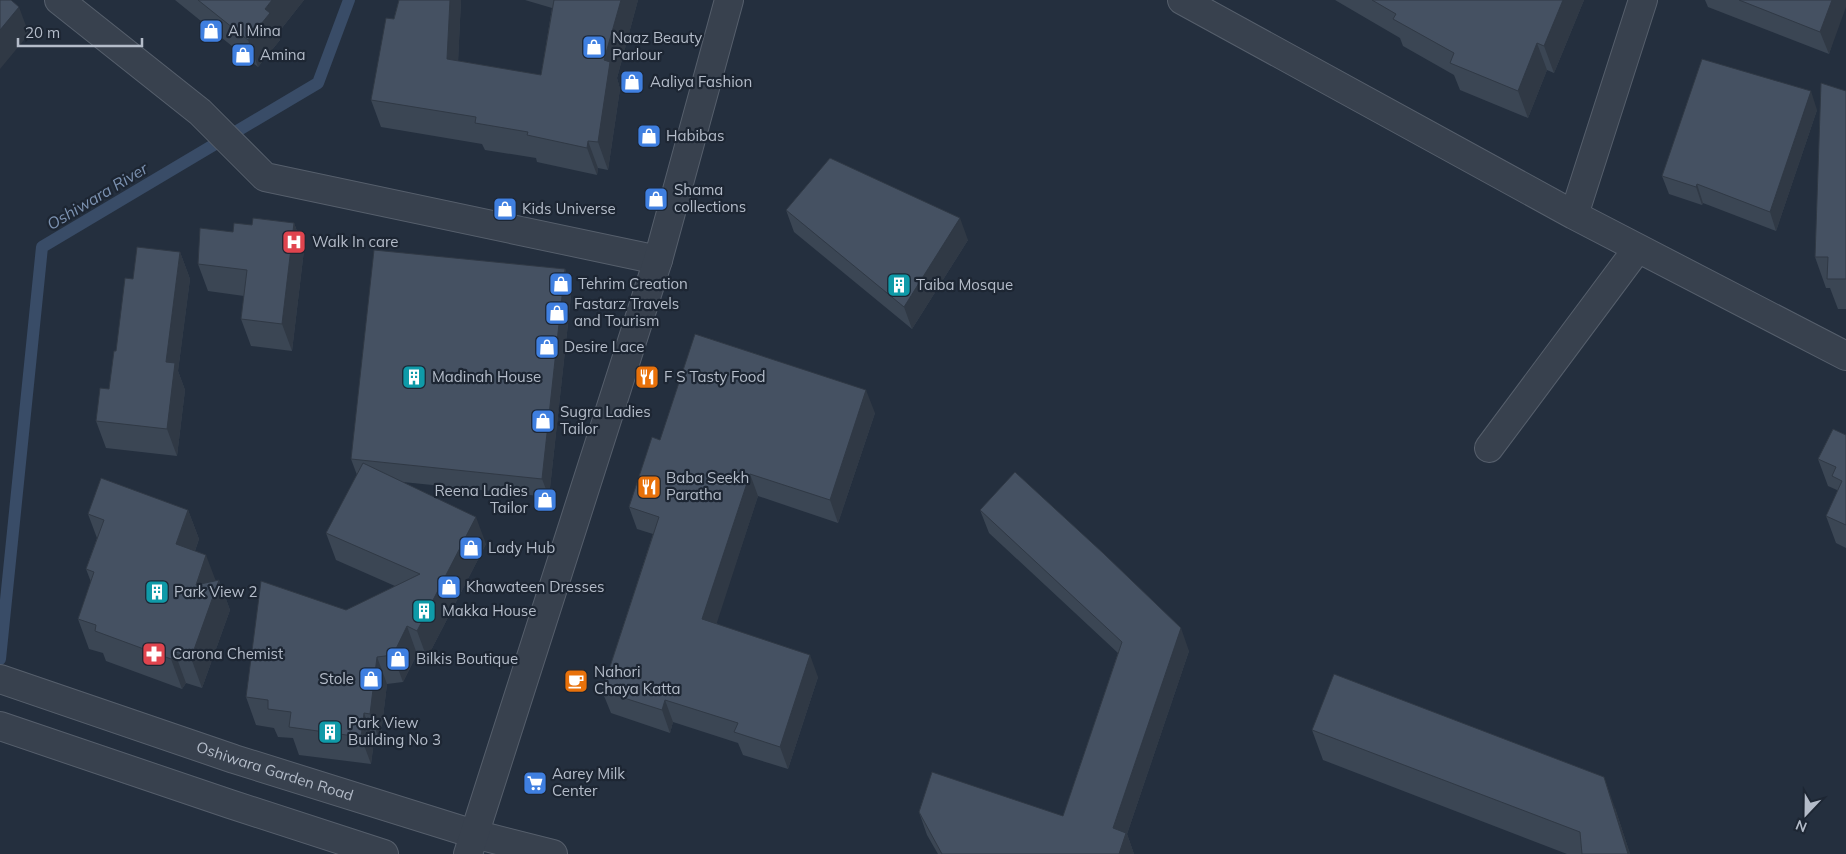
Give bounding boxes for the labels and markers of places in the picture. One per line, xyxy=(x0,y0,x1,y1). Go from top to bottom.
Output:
shop icon: Al Mina xyxy=(198,18,224,44)
place label: Al Mina xyxy=(228,21,281,40)
place label: Naaz Beauty Parlour xyxy=(612,28,702,64)
shop icon: Naaz Beauty Parlour xyxy=(581,34,607,60)
shop icon: Amina xyxy=(230,42,256,68)
place label: Amina xyxy=(260,45,306,64)
shop icon: Aaliya Fashion xyxy=(619,69,645,95)
place label: Aaliya Fashion xyxy=(650,72,752,91)
shop icon: Habibas xyxy=(636,123,662,149)
place label: Habibas xyxy=(666,126,725,145)
place label: Shama collections xyxy=(674,180,746,216)
shop icon: Shama collections xyxy=(643,186,669,212)
shop icon: Kids Universe xyxy=(492,196,518,222)
place label: Kids Universe xyxy=(522,199,616,218)
hospital icon: Walk In care xyxy=(281,229,307,255)
place label: Walk In care xyxy=(312,232,399,251)
shop icon: Tehrim Creation xyxy=(548,271,574,297)
building icon: Taiba Mosque xyxy=(886,272,912,298)
place label: Tehrim Creation xyxy=(578,274,688,293)
place label: Taiba Mosque xyxy=(916,275,1013,294)
place label: Fastarz Travels and Tourism xyxy=(574,294,679,330)
shop icon: Fastarz Travels and Tourism xyxy=(544,300,570,326)
shop icon: Desire Lace xyxy=(534,334,560,360)
place label: Desire Lace xyxy=(564,337,644,356)
building icon: Madinah House xyxy=(401,364,427,390)
restaurant icon: F S Tasty Food xyxy=(634,364,660,390)
place label: Madinah House xyxy=(432,367,541,386)
place label: F S Tasty Food xyxy=(664,367,765,386)
place label: Sugra Ladies Tailor xyxy=(560,402,651,438)
shop icon: Sugra Ladies Tailor xyxy=(530,408,556,434)
place label: Baba Seekh Paratha xyxy=(666,468,749,504)
restaurant icon: Baba Seekh Paratha xyxy=(636,474,662,500)
place label: Reena Ladies Tailor xyxy=(434,481,529,517)
shop icon: Reena Ladies Tailor xyxy=(532,487,558,513)
shop icon: Lady Hub xyxy=(458,535,484,561)
place label: Lady Hub xyxy=(488,538,555,557)
shop icon: Khawateen Dresses xyxy=(436,574,462,600)
place label: Khawateen Dresses xyxy=(466,577,605,596)
building icon: Park View 2 xyxy=(144,579,170,605)
place label: Park View 2 xyxy=(174,582,258,601)
building icon: Makka House xyxy=(411,598,437,624)
place label: Makka House xyxy=(442,601,536,620)
pharmacy icon: Carona Chemist xyxy=(141,641,167,667)
place label: Carona Chemist xyxy=(172,644,283,663)
shop icon: Bilkis Boutique xyxy=(385,646,411,672)
place label: Bilkis Boutique xyxy=(416,649,518,668)
place label: Nahori Chaya Katta xyxy=(594,662,681,698)
shop icon: Stole xyxy=(358,666,384,692)
cafe icon: Nahori Chaya Katta xyxy=(563,668,589,694)
place label: Stole xyxy=(319,669,354,688)
place label: Park View Building No 3 xyxy=(348,713,441,749)
building icon: Park View Building No 3 xyxy=(317,719,343,745)
place label: Aarey Milk Center xyxy=(552,764,625,800)
supermarket icon: Aarey Milk Center xyxy=(522,770,548,796)

